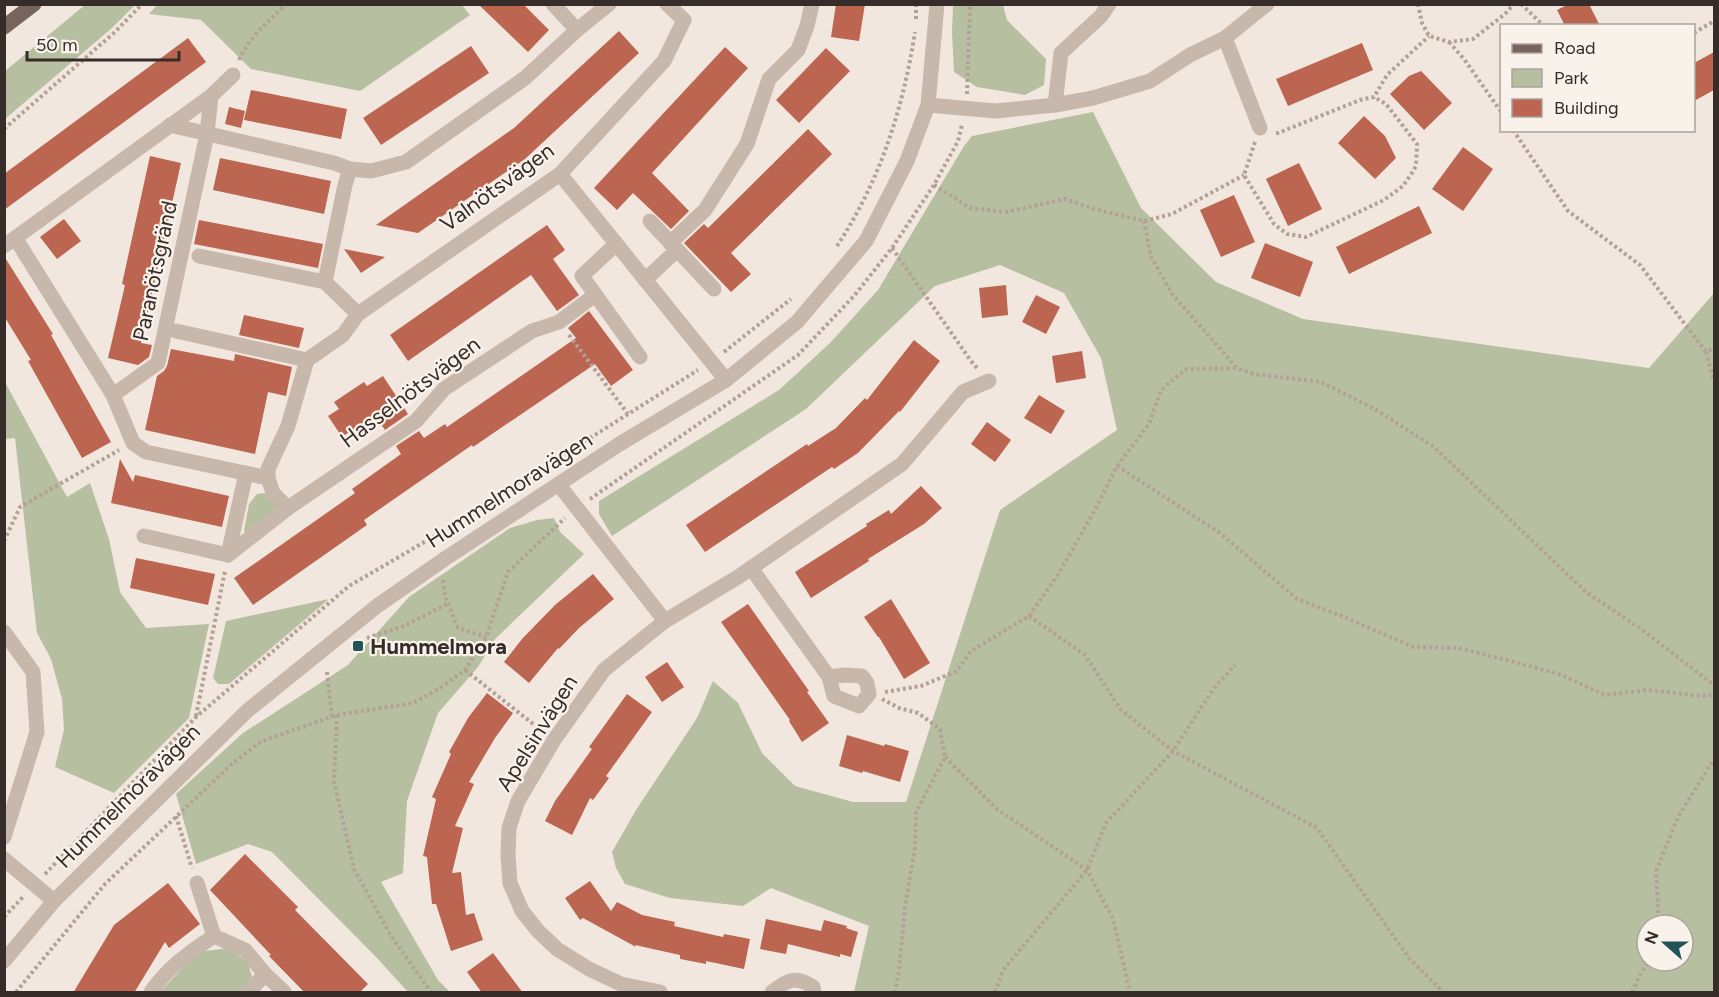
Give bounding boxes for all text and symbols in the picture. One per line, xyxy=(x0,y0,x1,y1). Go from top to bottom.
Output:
scale bar xyxy=(27,24,178,62)
legend xyxy=(1500,24,1695,132)
text: 50 m xyxy=(36,34,78,56)
text: Road xyxy=(1554,37,1595,59)
text: Park xyxy=(1554,67,1589,89)
text: Building xyxy=(1554,97,1619,119)
street label: Valnötsvägen xyxy=(435,137,559,237)
street label: Paranötsgränd xyxy=(127,198,183,344)
street label: Hasselnötsvägen xyxy=(335,331,485,453)
street label: Hummelmoravägen xyxy=(421,426,597,554)
place label: Hummelmora xyxy=(370,633,507,660)
marker: Hummelmora xyxy=(351,639,365,653)
street label: Apelsinvägen xyxy=(491,670,583,796)
street label: Hummelmoravägen xyxy=(50,718,206,874)
north arrow xyxy=(1635,913,1695,973)
text: N xyxy=(1640,929,1663,947)

